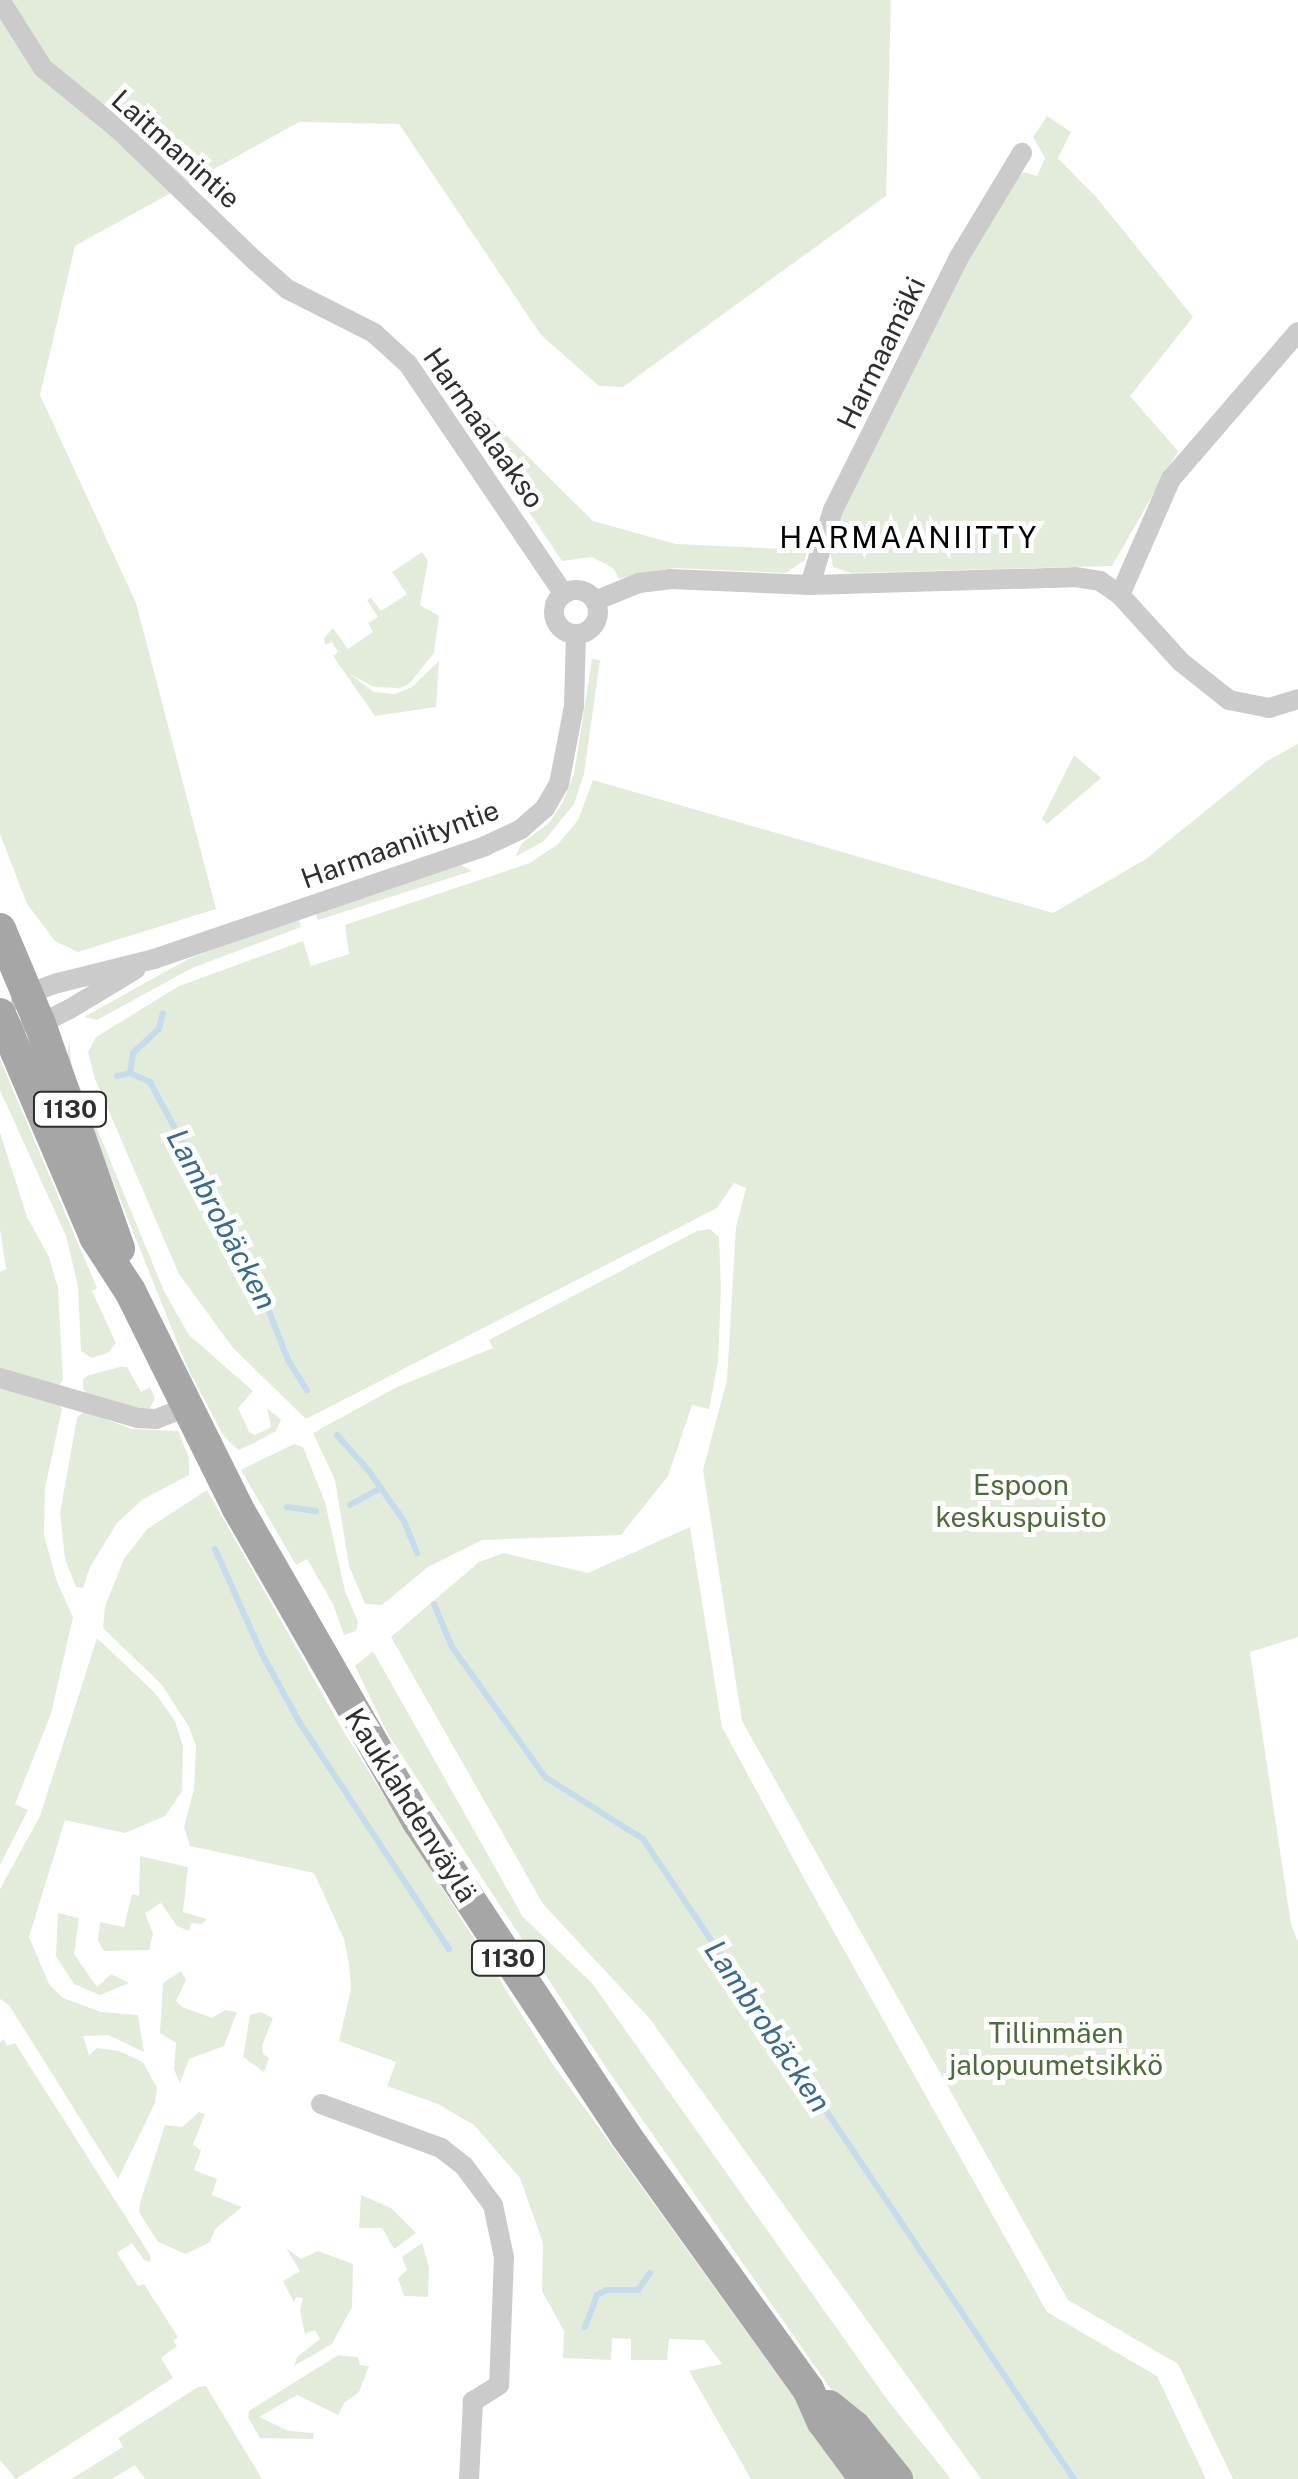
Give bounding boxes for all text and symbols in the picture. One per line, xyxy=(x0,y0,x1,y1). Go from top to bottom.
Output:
street label: Laitmanintie xyxy=(105,83,247,215)
street label: Harmaamäki xyxy=(830,271,932,435)
street label: Harmaalaakso xyxy=(416,342,552,514)
district label: HARMAANIITTY xyxy=(779,519,1039,555)
street label: Harmaaniityntie xyxy=(296,793,504,895)
road number: 1130 xyxy=(32,1089,108,1129)
water label: Lambrobäcken xyxy=(159,1122,285,1316)
park label: Espoon keskuspuisto xyxy=(935,1468,1107,1534)
street label: Kauklahdenväylä xyxy=(338,1702,484,1908)
water label: Lambrobäcken xyxy=(697,1933,839,2119)
road number: 1130 xyxy=(470,1938,546,1978)
park label: Tillinmäen jalopuumetsikkö xyxy=(949,2016,1163,2082)

